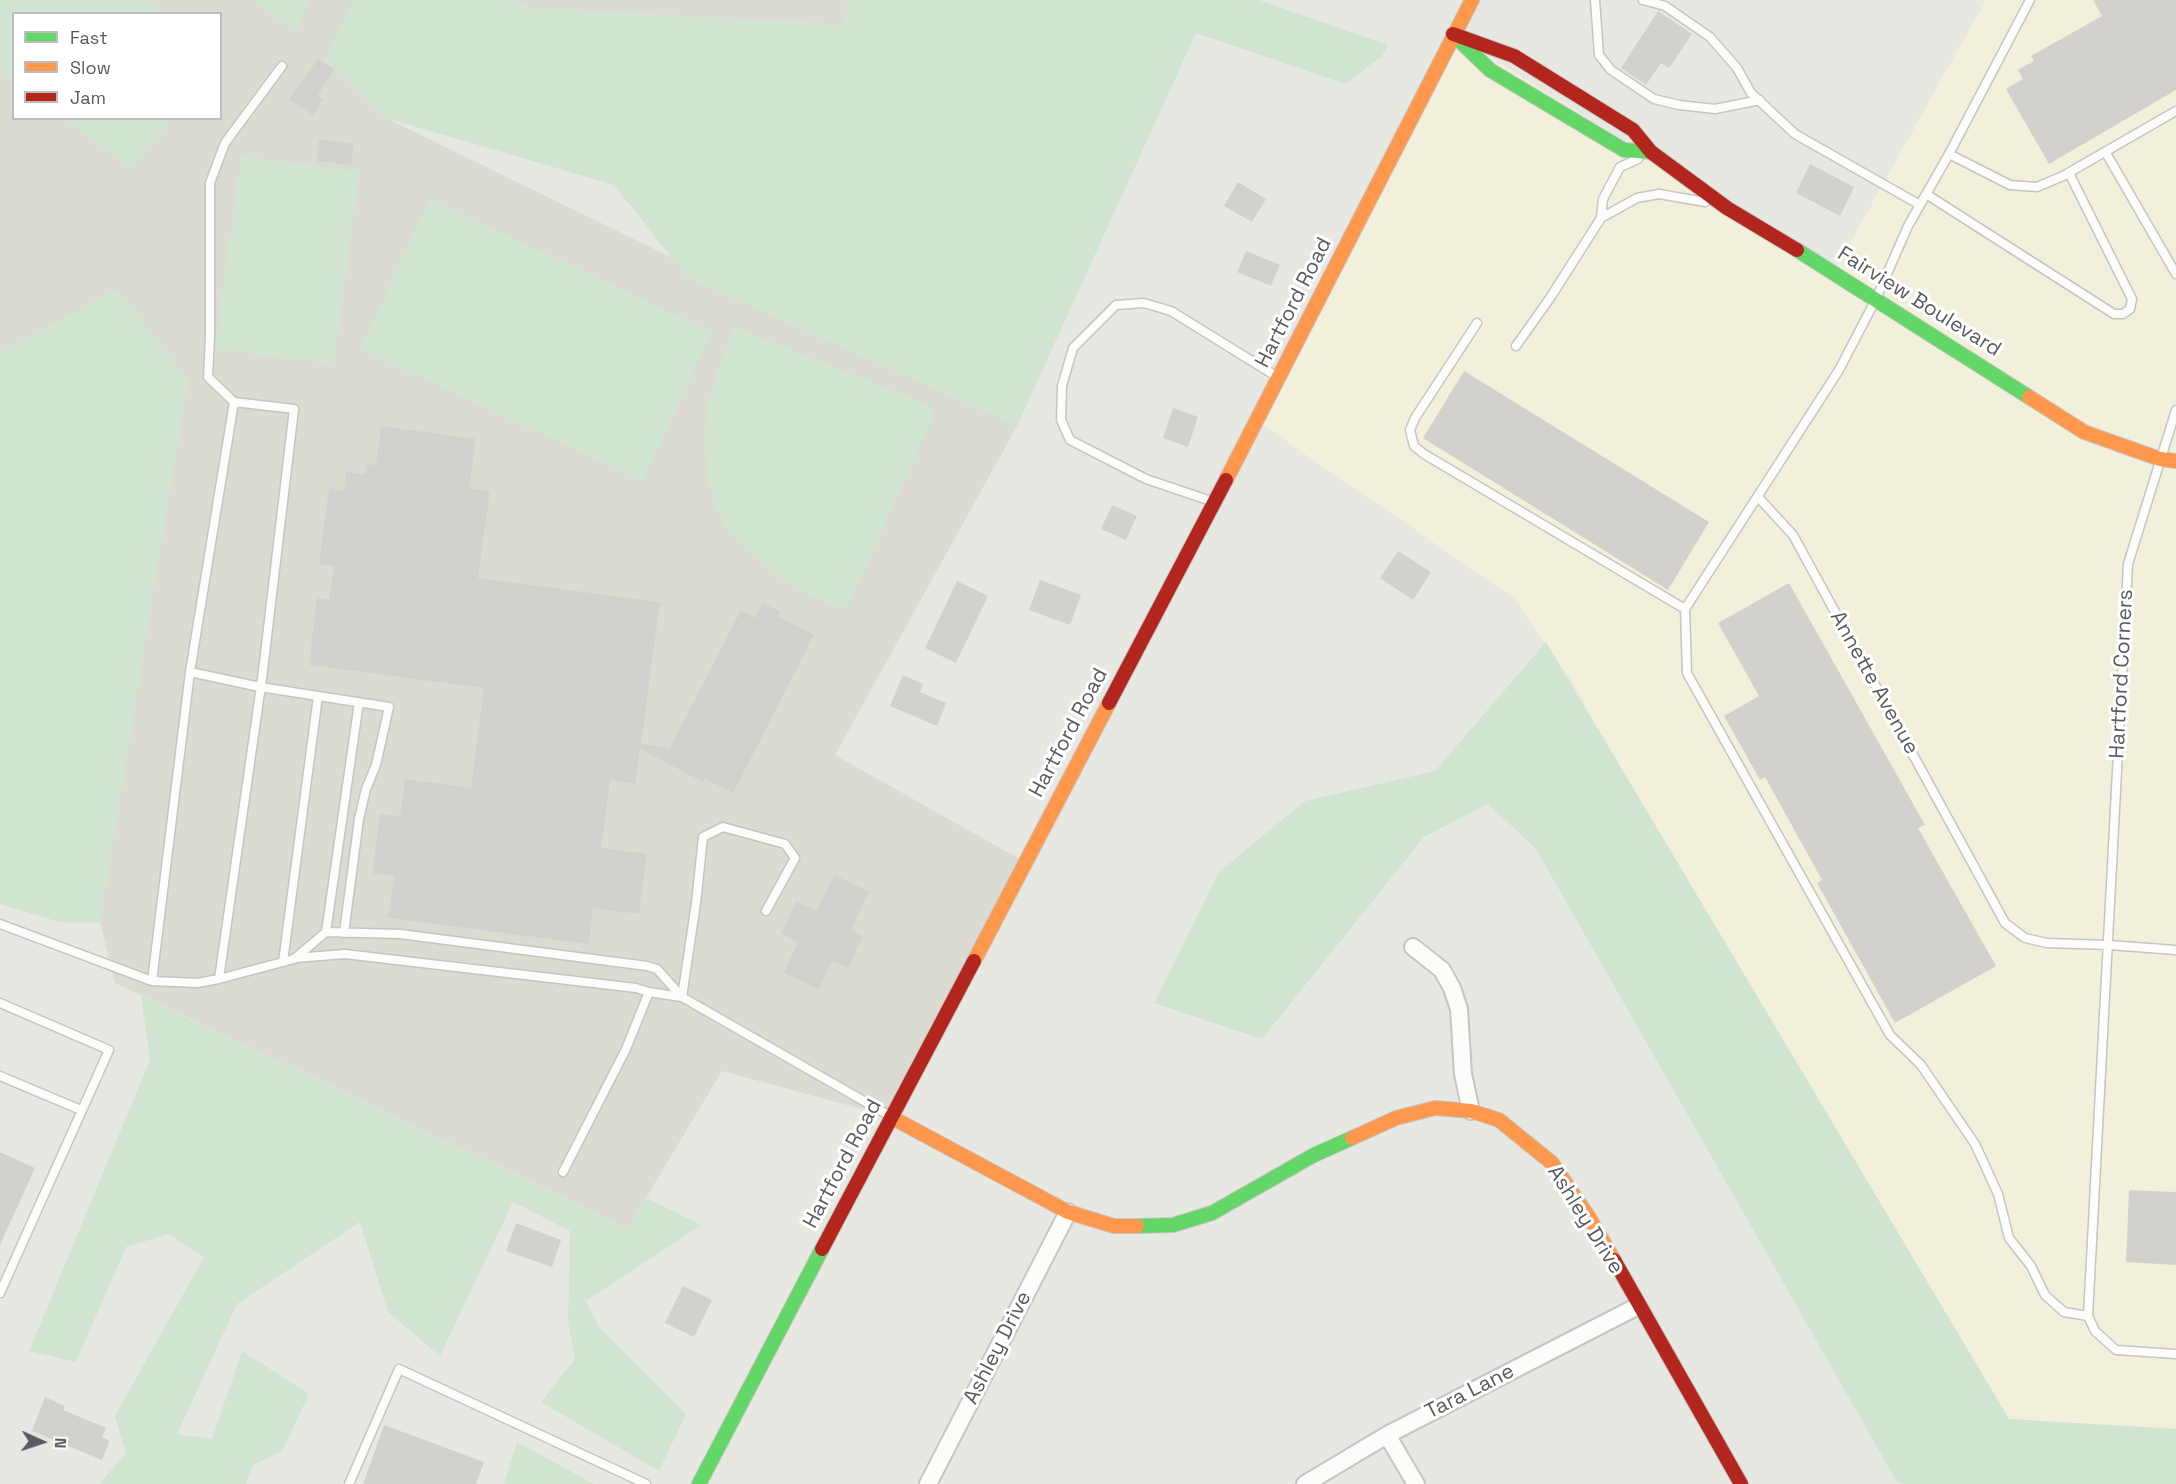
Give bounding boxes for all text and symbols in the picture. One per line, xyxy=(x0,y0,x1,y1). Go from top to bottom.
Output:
legend xyxy=(12,12,222,120)
text: Fast xyxy=(70,26,107,49)
text: Slow xyxy=(70,56,111,79)
text: Jam xyxy=(70,86,106,109)
street label: Hartford Road xyxy=(1250,234,1338,372)
street label: Fairview Boulevard xyxy=(1833,241,2005,363)
street label: Hartford Corners xyxy=(2105,589,2139,759)
street label: Annette Avenue xyxy=(1824,607,1924,759)
street label: Hartford Road xyxy=(1024,664,1114,802)
street label: Hartford Road xyxy=(798,1095,888,1233)
street label: Ashley Drive xyxy=(1542,1161,1628,1279)
street label: Ashley Drive xyxy=(959,1287,1037,1409)
street label: Tara Lane xyxy=(1421,1359,1519,1425)
north arrow xyxy=(12,1412,72,1472)
text: N xyxy=(50,1437,71,1449)

